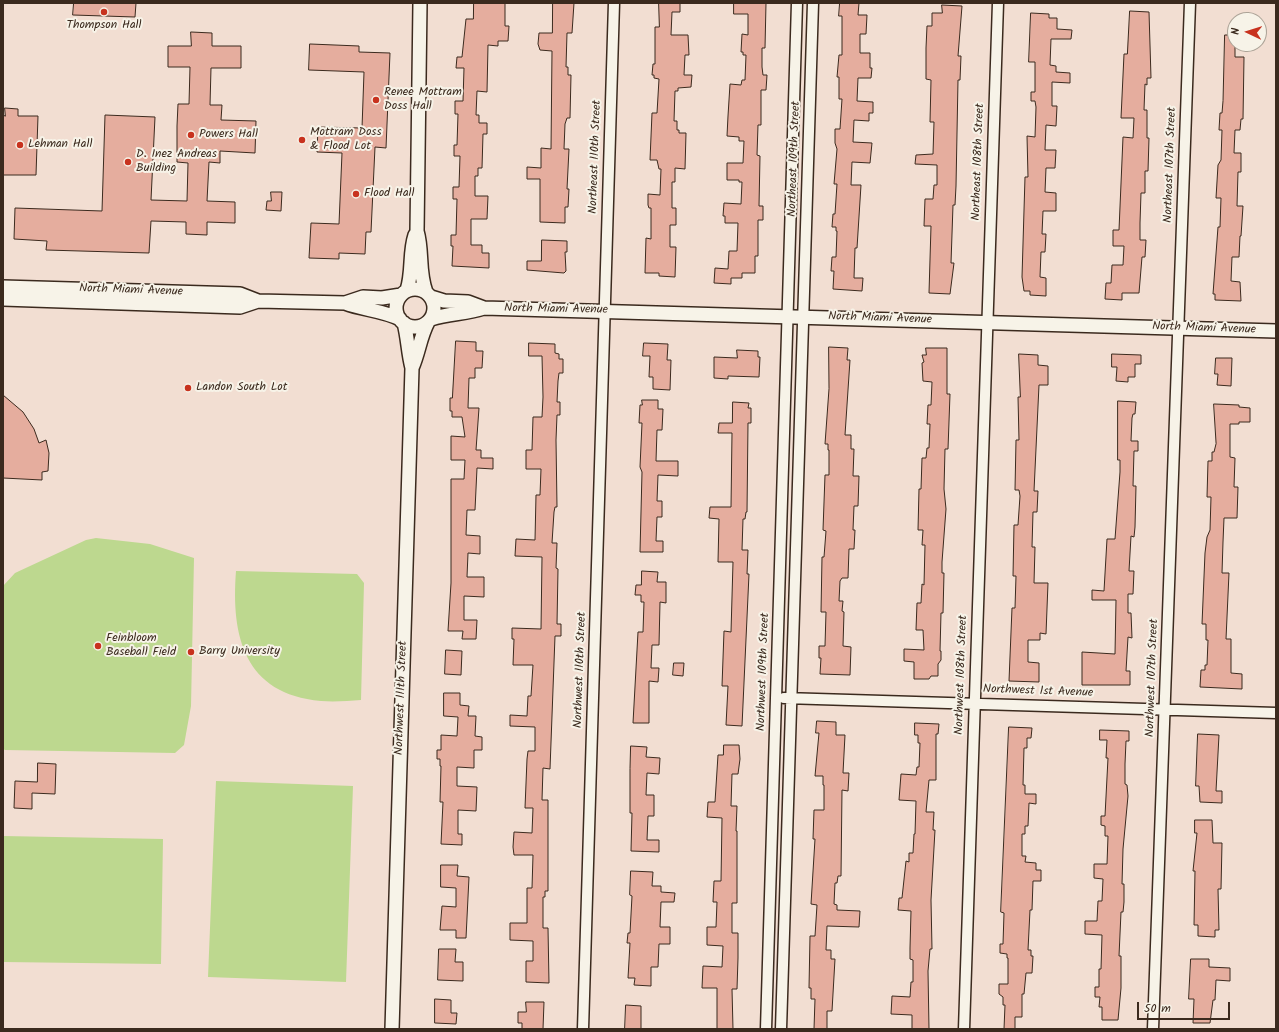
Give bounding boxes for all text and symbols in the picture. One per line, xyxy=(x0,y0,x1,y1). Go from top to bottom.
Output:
marker: Thompson Hall xyxy=(99,7,109,17)
north arrow xyxy=(1227,12,1267,52)
place label: Thompson Hall xyxy=(67,19,141,33)
text: N xyxy=(1227,27,1245,35)
place label: Renee Mottram Doss Hall xyxy=(384,86,462,114)
marker: Renee Mottram Doss Hall xyxy=(371,95,381,105)
street label: Northeast 110th Street xyxy=(587,100,605,214)
street label: Northeast 109th Street xyxy=(786,101,804,217)
street label: Northeast 108th Street xyxy=(970,103,988,221)
street label: Northeast 107th Street xyxy=(1162,107,1180,223)
place label: Mottram Doss & Flood Lot xyxy=(310,126,382,154)
place label: Powers Hall xyxy=(199,128,258,142)
marker: Powers Hall xyxy=(186,130,196,140)
marker: Mottram Doss & Flood Lot xyxy=(297,135,307,145)
place label: Lehman Hall xyxy=(28,138,92,152)
marker: Lehman Hall xyxy=(15,140,25,150)
place label: D. Inez Andreas Building xyxy=(136,148,217,176)
marker: D. Inez Andreas Building xyxy=(123,157,133,167)
place label: Flood Hall xyxy=(364,187,414,201)
marker: Flood Hall xyxy=(351,189,361,199)
street label: North Miami Avenue xyxy=(79,282,183,300)
street label: North Miami Avenue xyxy=(504,302,608,318)
street label: North Miami Avenue xyxy=(828,310,932,328)
street label: North Miami Avenue xyxy=(1152,320,1256,338)
place label: Landon South Lot xyxy=(196,381,287,395)
marker: Landon South Lot xyxy=(183,383,193,393)
street label: Northwest 110th Street xyxy=(572,612,590,728)
street label: Northwest 109th Street xyxy=(755,612,773,732)
street label: Northwest 108th Street xyxy=(953,615,971,735)
street label: Northwest 107th Street xyxy=(1144,619,1162,737)
place label: Feinbloom Baseball Field xyxy=(106,632,176,660)
marker: Feinbloom Baseball Field xyxy=(93,641,103,651)
street label: Northwest 111th Street xyxy=(393,641,411,755)
place label: Barry University xyxy=(199,645,280,659)
marker: Barry University xyxy=(186,647,196,657)
street label: Northwest 1st Avenue xyxy=(983,683,1093,701)
scale bar xyxy=(1139,994,1232,1020)
text: 50 m xyxy=(1144,999,1171,1018)

